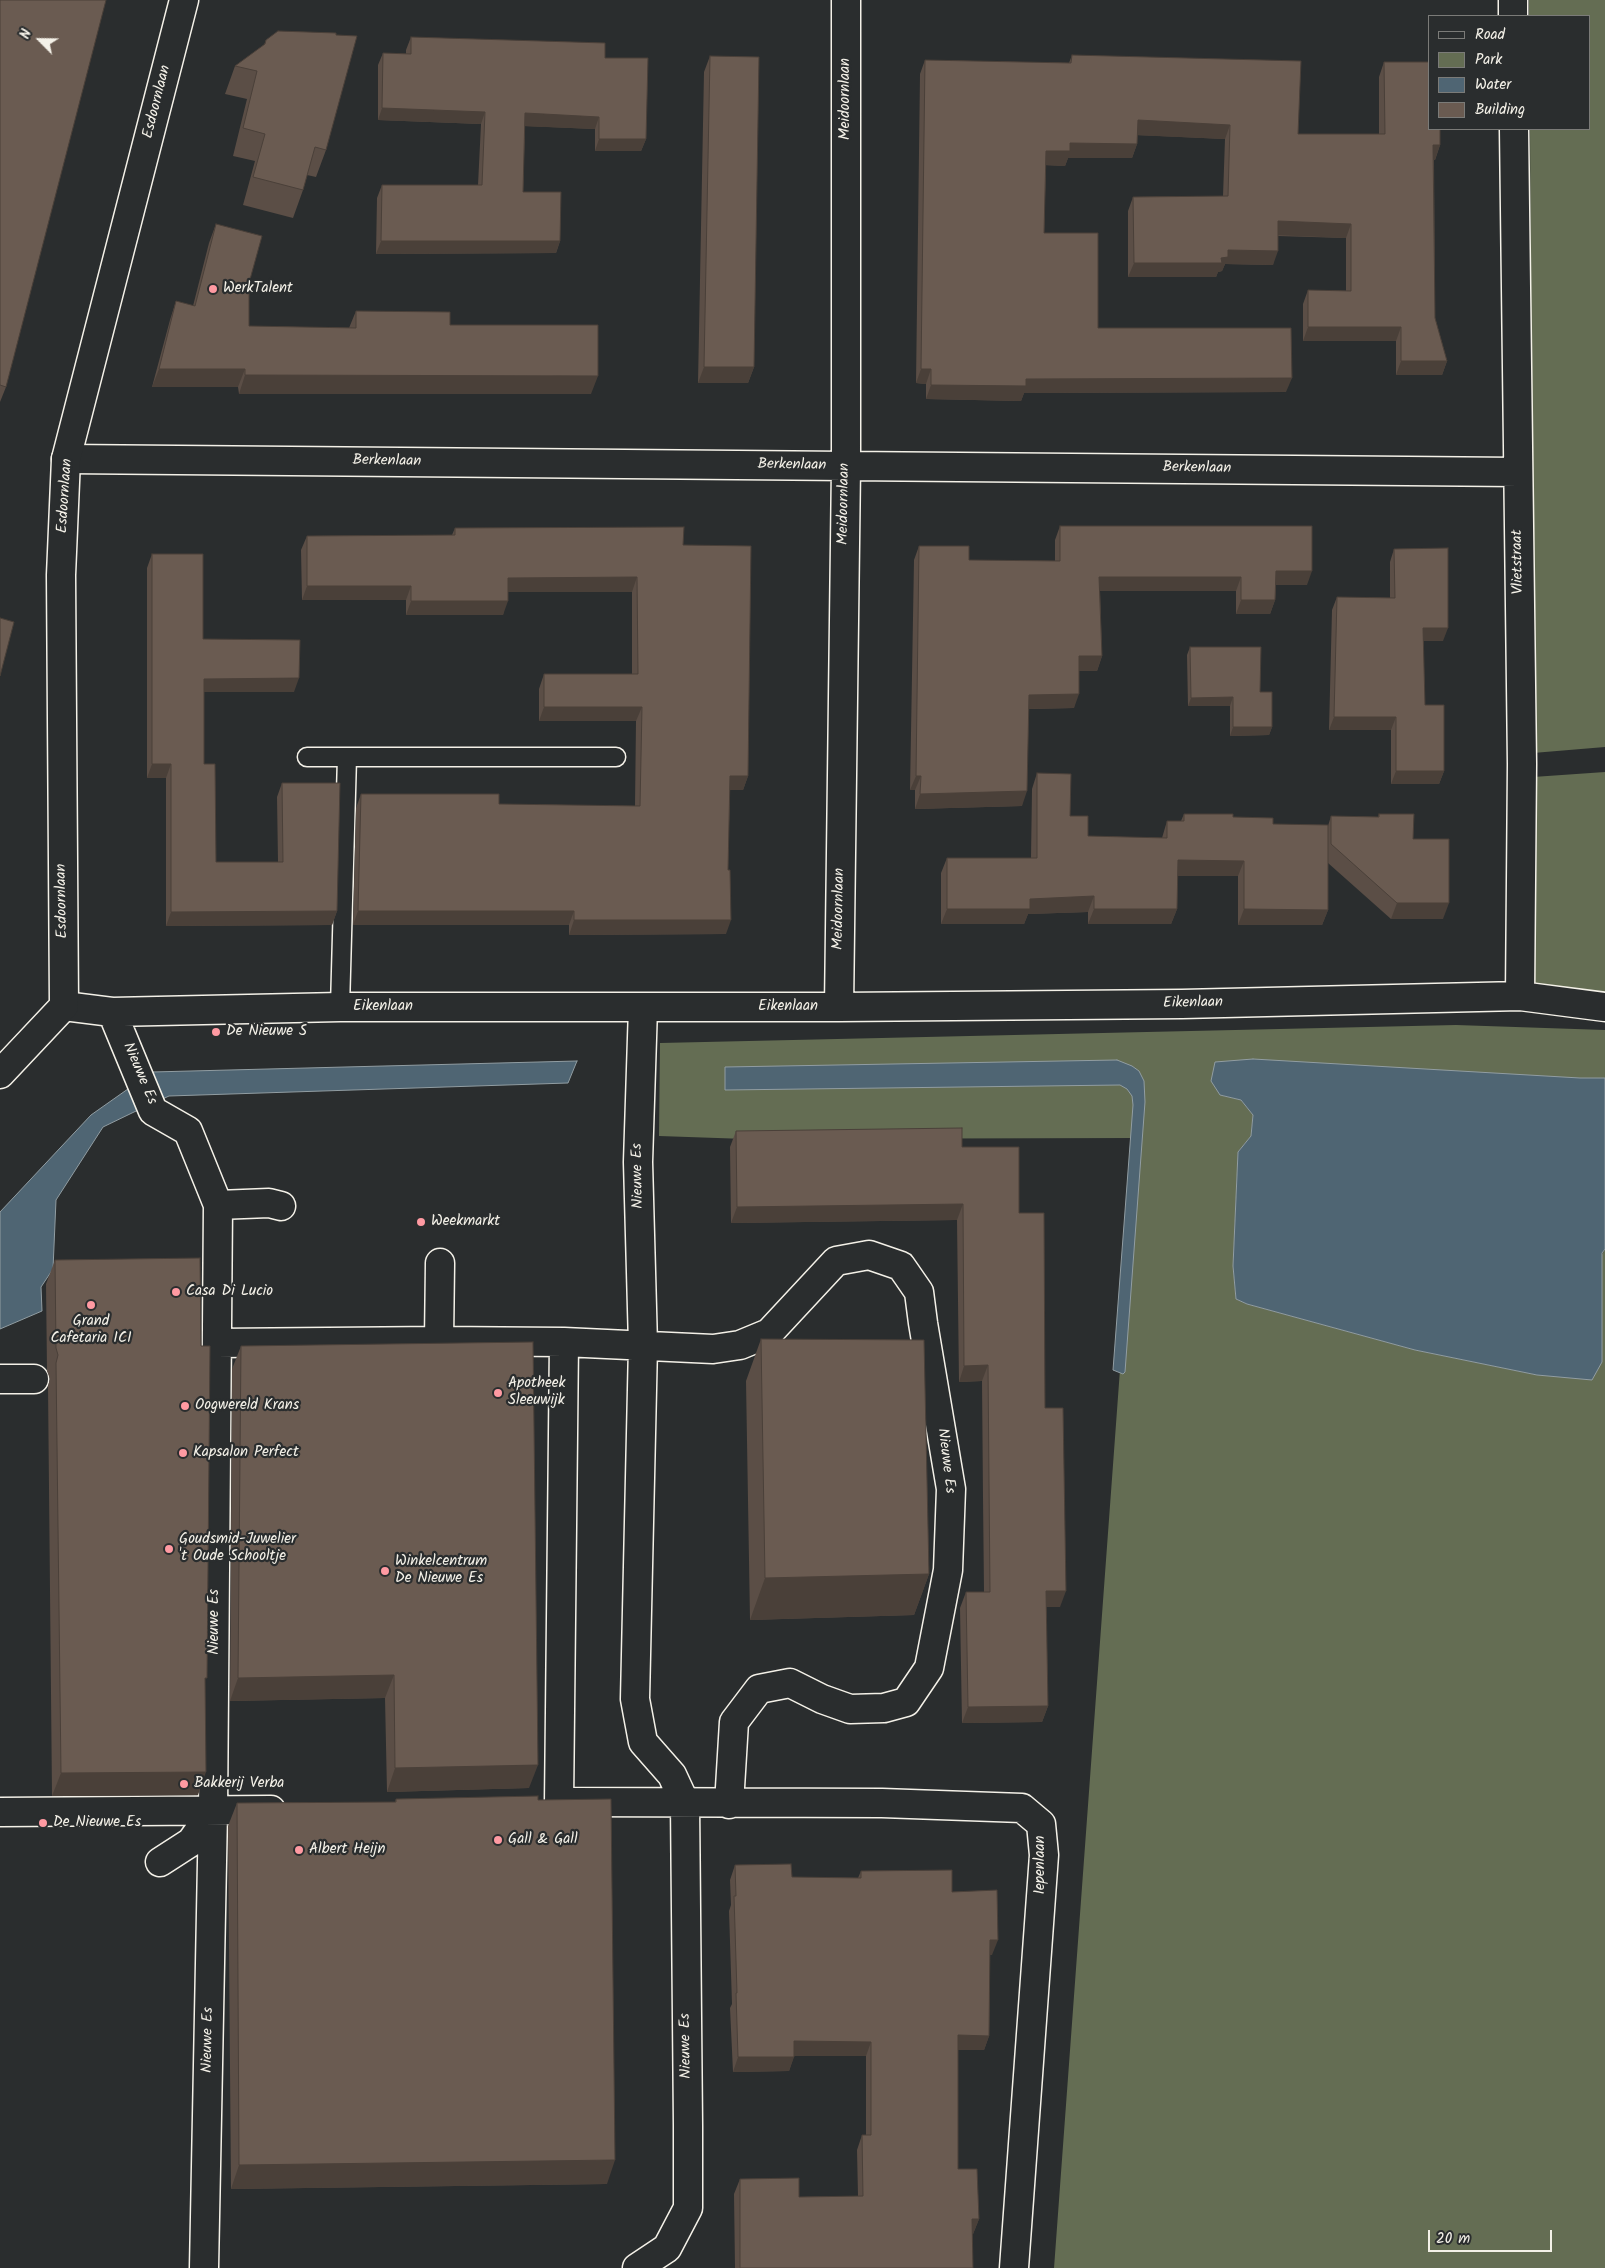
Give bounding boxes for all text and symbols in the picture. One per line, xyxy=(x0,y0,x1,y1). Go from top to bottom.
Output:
north arrow xyxy=(15,15,65,65)
legend xyxy=(1428,15,1590,130)
text: Road xyxy=(1475,23,1505,47)
text: N xyxy=(14,26,38,43)
text: Park xyxy=(1475,48,1502,72)
street label: Meidoornlaan xyxy=(837,58,855,140)
street label: Esdoornlaan xyxy=(140,63,176,141)
text: Water xyxy=(1475,73,1511,97)
text: Building xyxy=(1475,98,1525,122)
place label: WerkTalent xyxy=(223,280,293,298)
marker: WerkTalent xyxy=(207,283,219,295)
street label: Berkenlaan xyxy=(352,452,422,472)
street label: Berkenlaan xyxy=(757,456,827,476)
street label: Esdoornlaan xyxy=(54,458,78,534)
street label: Berkenlaan xyxy=(1162,459,1232,479)
street label: Meidoornlaan xyxy=(835,463,855,545)
street label: Vlietstraat xyxy=(1509,529,1529,595)
street label: Esdoornlaan xyxy=(53,863,73,939)
street label: Meidoornlaan xyxy=(830,868,850,950)
street label: Eikenlaan xyxy=(1163,994,1223,1014)
street label: Eikenlaan xyxy=(353,998,413,1016)
street label: Eikenlaan xyxy=(758,998,818,1016)
place label: De Nieuwe S xyxy=(226,1023,307,1041)
marker: De Nieuwe S xyxy=(210,1026,222,1038)
street label: Nieuwe Es xyxy=(118,1040,160,1108)
street label: Nieuwe Es xyxy=(629,1143,649,1209)
place label: Weekmarkt xyxy=(431,1213,500,1231)
marker: Weekmarkt xyxy=(415,1216,427,1228)
place label: Casa Di Lucio xyxy=(186,1283,273,1301)
marker: Casa Di Lucio xyxy=(170,1286,182,1298)
marker: Grand Cafetaria ICI xyxy=(85,1299,97,1311)
place label: Grand Cafetaria ICI xyxy=(50,1313,132,1348)
place label: Apotheek Sleeuwijk xyxy=(508,1375,565,1410)
marker: Apotheek Sleeuwijk xyxy=(492,1387,504,1399)
place label: Oogwereld Krans xyxy=(195,1397,299,1415)
marker: Oogwereld Krans xyxy=(179,1400,191,1412)
street label: Nieuwe Es xyxy=(932,1427,958,1495)
place label: Kapsalon Perfect xyxy=(193,1444,299,1462)
marker: Kapsalon Perfect xyxy=(177,1447,189,1459)
place label: Goudsmid-Juwelier 't Oude Schooltje xyxy=(179,1531,296,1566)
marker: Goudsmid-Juwelier 't Oude Schooltje xyxy=(163,1543,175,1555)
place label: Winkelcentrum De Nieuwe Es xyxy=(395,1553,487,1588)
marker: Winkelcentrum De Nieuwe Es xyxy=(379,1565,391,1577)
street label: Nieuwe Es xyxy=(206,1589,224,1655)
place label: Bakkerij Verba xyxy=(194,1775,284,1793)
marker: Bakkerij Verba xyxy=(178,1778,190,1790)
place label: De Nieuwe Es xyxy=(53,1814,141,1832)
marker: De Nieuwe Es xyxy=(37,1817,49,1829)
place label: Gall & Gall xyxy=(508,1831,578,1849)
marker: Gall & Gall xyxy=(492,1834,504,1846)
street label: Iepenlaan xyxy=(1032,1835,1050,1895)
place label: Albert Heijn xyxy=(309,1841,385,1859)
marker: Albert Heijn xyxy=(293,1844,305,1856)
street label: Nieuwe Es xyxy=(199,2007,219,2073)
street label: Nieuwe Es xyxy=(677,2013,697,2079)
scale bar xyxy=(1430,2220,1554,2252)
text: 20 m xyxy=(1436,2227,1470,2251)

